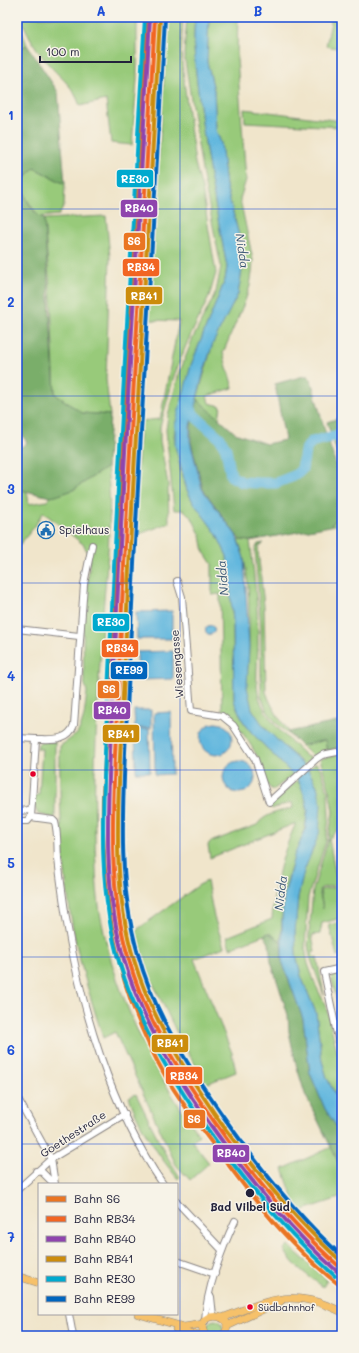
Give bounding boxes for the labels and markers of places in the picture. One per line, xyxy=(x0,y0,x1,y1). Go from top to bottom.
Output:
public building icon: Spielhaus xyxy=(36,520,56,540)
place label: Spielhaus xyxy=(59,522,109,537)
unlabelled marker xyxy=(28,769,38,779)
marker: Bad Vilbel Süd xyxy=(244,1187,256,1199)
place label: Bad Vilbel Süd xyxy=(210,1199,290,1214)
place label: Südbahnhof xyxy=(258,1300,316,1314)
marker: Südbahnhof xyxy=(245,1302,255,1312)

